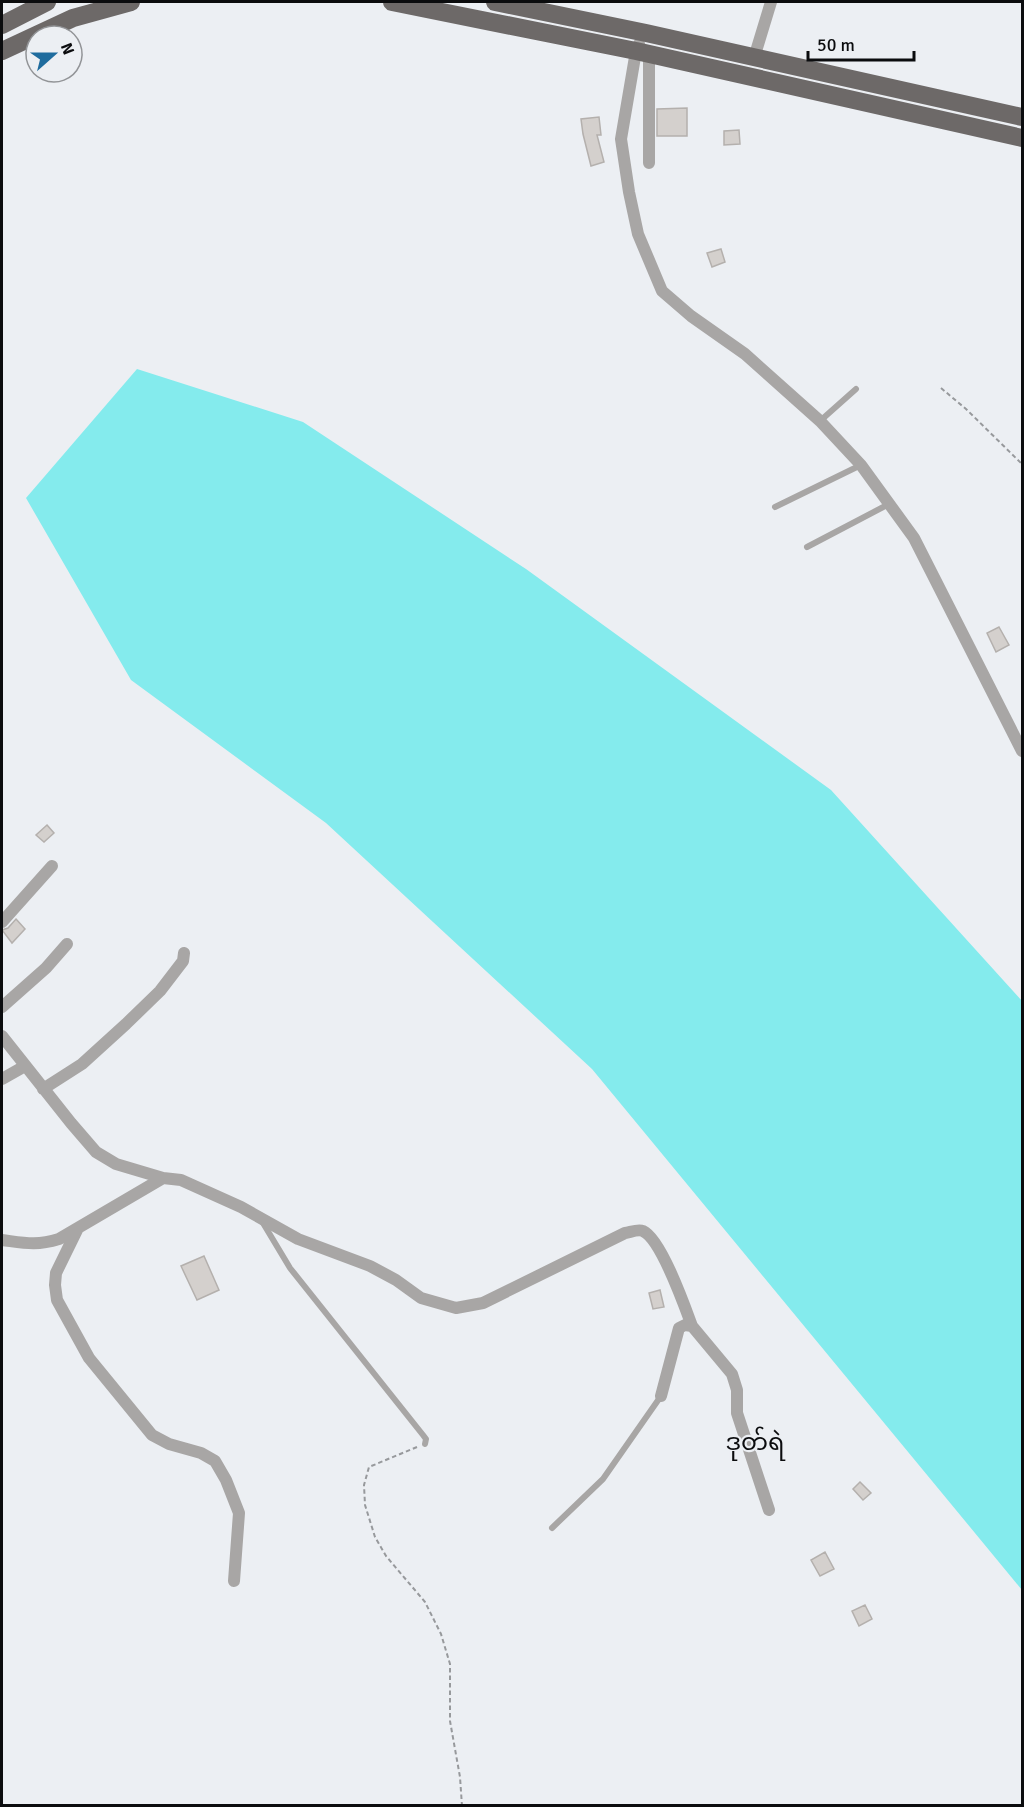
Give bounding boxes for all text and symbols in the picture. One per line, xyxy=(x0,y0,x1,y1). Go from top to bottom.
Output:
north arrow xyxy=(24,24,84,84)
scale bar xyxy=(808,24,914,62)
text: 50 m xyxy=(817,34,855,56)
text: N xyxy=(56,40,78,58)
district label: ဒုတ်ရဲ xyxy=(726,1426,786,1461)

